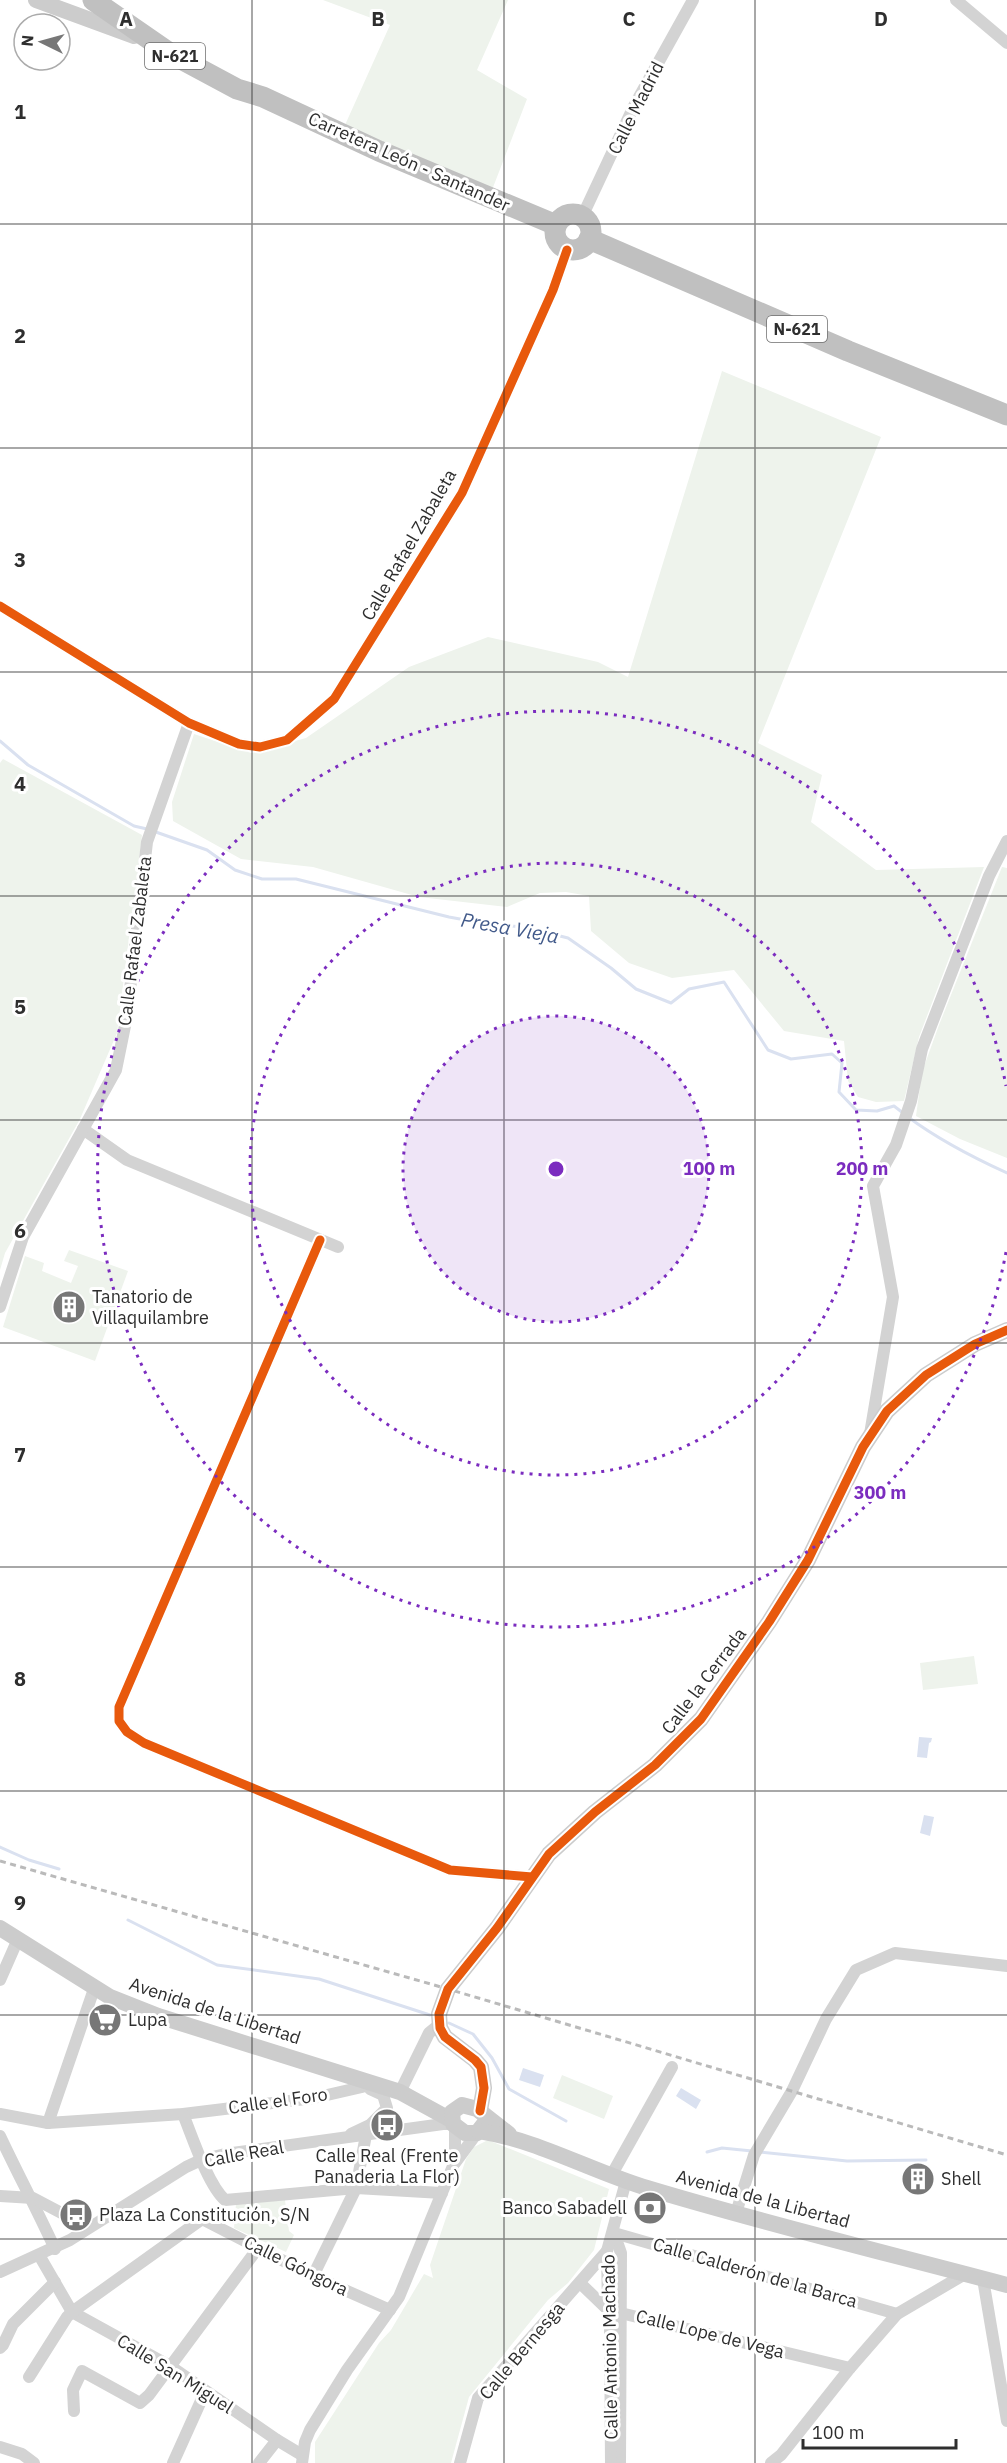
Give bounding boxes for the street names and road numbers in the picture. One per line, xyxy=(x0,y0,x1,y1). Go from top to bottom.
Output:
road number: N-621 xyxy=(145,43,205,69)
street label: Calle Madrid xyxy=(602,58,669,158)
street label: Carretera León - Santander xyxy=(305,107,514,217)
road number: N-621 xyxy=(767,316,827,342)
street label: Calle Rafael Zabaleta xyxy=(356,465,461,624)
street label: Calle Rafael Zabaleta xyxy=(113,854,156,1027)
street label: Calle la Cerrada xyxy=(656,1623,751,1738)
street label: Avenida de la Libertad xyxy=(126,1972,304,2049)
street label: Calle el Foro xyxy=(227,2082,329,2119)
street label: Calle Real xyxy=(202,2135,286,2172)
street label: Avenida de la Libertad xyxy=(674,2164,853,2233)
street label: Calle Góngora xyxy=(240,2230,352,2301)
street label: Calle Calderón de la Barca xyxy=(650,2232,860,2313)
street label: Calle Antonio Machado xyxy=(596,2254,623,2440)
street label: Calle Bernesga xyxy=(474,2297,569,2404)
street label: Calle Lope de Vega xyxy=(634,2304,787,2363)
street label: Calle San Miguel xyxy=(113,2329,238,2419)

